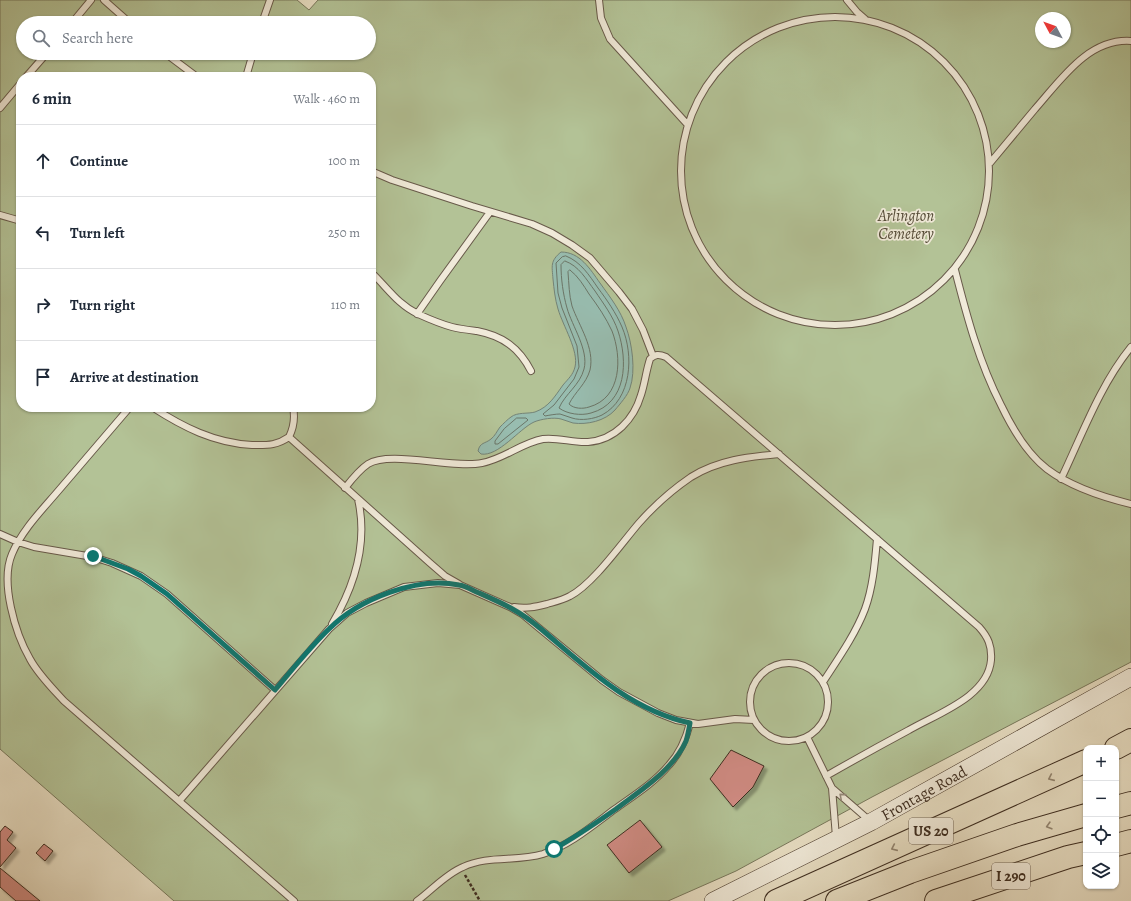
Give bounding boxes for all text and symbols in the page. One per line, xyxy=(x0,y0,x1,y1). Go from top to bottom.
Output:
north arrow xyxy=(1035,12,1071,48)
search box xyxy=(16,16,376,60)
icon: search xyxy=(30,27,52,49)
text: Search here xyxy=(62,28,133,48)
text: 6 min xyxy=(32,87,72,110)
text: Walk · 460 m xyxy=(293,90,360,107)
icon: ahead xyxy=(32,150,54,172)
text: Continue xyxy=(70,151,128,171)
text: 100 m xyxy=(328,152,360,169)
park label: Arlington Cemetery xyxy=(877,205,934,245)
icon: left xyxy=(32,222,54,244)
text: Turn left xyxy=(70,223,125,243)
text: 250 m xyxy=(328,224,360,241)
icon: right xyxy=(32,294,54,316)
text: Turn right xyxy=(70,295,135,315)
text: 110 m xyxy=(331,296,360,313)
icon: arrive xyxy=(32,366,54,388)
text: Arrive at destination xyxy=(70,367,199,387)
route end xyxy=(84,547,102,565)
map controls xyxy=(1083,745,1119,889)
button: + xyxy=(1083,745,1119,781)
street label: Frontage Road xyxy=(877,761,971,826)
one-way arrow xyxy=(1047,773,1055,781)
button: − xyxy=(1083,781,1119,817)
one-way arrow xyxy=(840,794,847,801)
button: locate xyxy=(1083,817,1119,853)
road number: US 20 xyxy=(909,818,953,844)
one-way arrow xyxy=(1045,821,1052,830)
route start xyxy=(545,840,563,858)
one-way arrow xyxy=(890,843,898,851)
button: layers xyxy=(1083,853,1119,889)
road number: I 290 xyxy=(992,863,1030,889)

